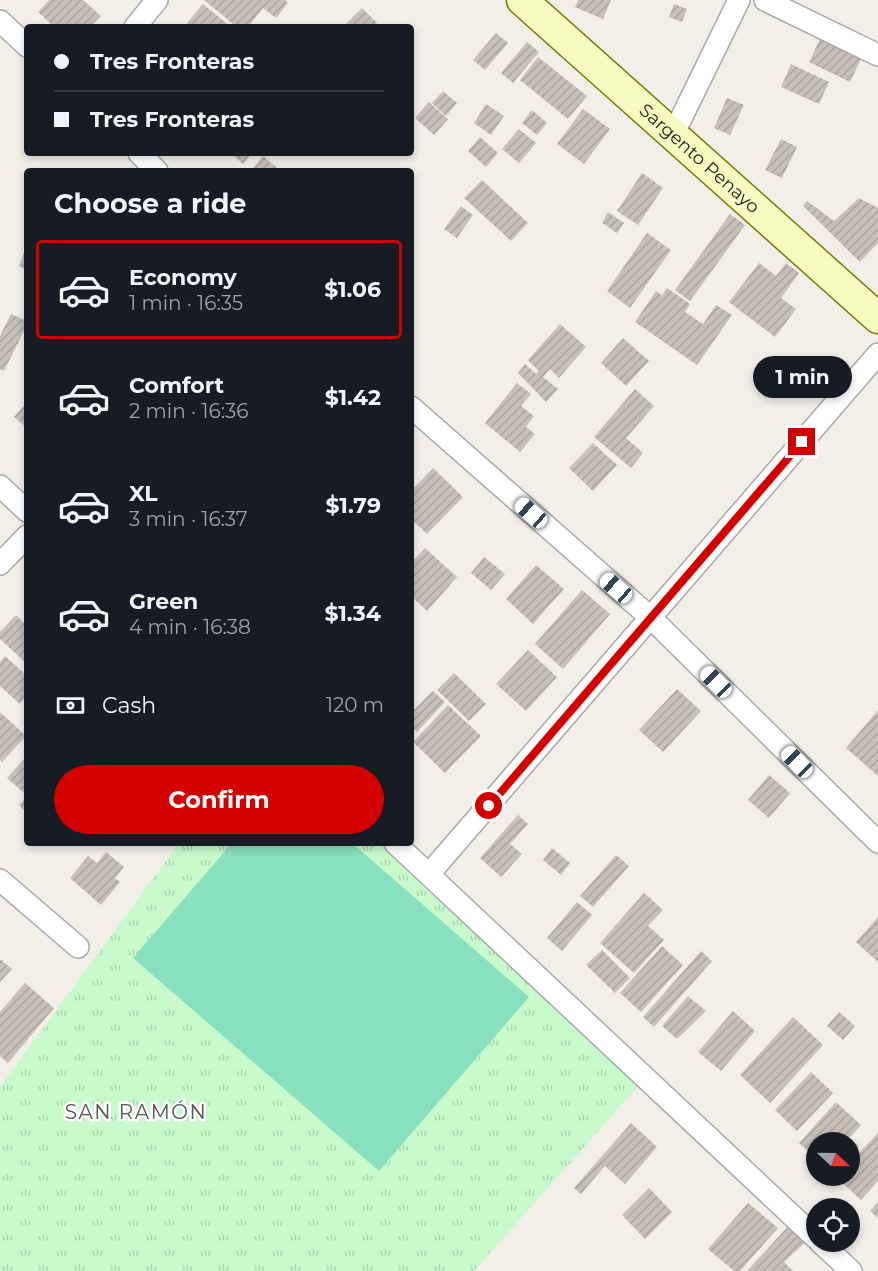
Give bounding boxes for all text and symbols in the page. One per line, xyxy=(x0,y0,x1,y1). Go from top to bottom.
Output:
text: Tres Fronteras xyxy=(90,48,254,75)
street label: Sargento Penayo xyxy=(635,99,764,218)
text: Tres Fronteras xyxy=(90,106,254,133)
text: Choose a ride xyxy=(54,187,246,220)
icon: car xyxy=(57,263,111,317)
text: Economy xyxy=(129,264,237,291)
text: $1.06 xyxy=(324,276,381,303)
text: 1 min · 16:35 xyxy=(129,291,243,315)
callout: 1 min xyxy=(752,355,852,397)
text: 1 min xyxy=(775,365,830,389)
icon: car xyxy=(57,371,111,425)
text: Comfort xyxy=(129,372,224,399)
text: $1.42 xyxy=(325,384,381,411)
text: 2 min · 16:36 xyxy=(129,399,248,423)
route end xyxy=(788,428,815,455)
icon: car xyxy=(57,479,111,533)
text: XL xyxy=(129,480,158,507)
text: $1.79 xyxy=(326,492,381,519)
car xyxy=(512,494,550,532)
text: 3 min · 16:37 xyxy=(129,507,248,531)
car xyxy=(597,569,635,607)
icon: car xyxy=(57,587,111,641)
text: Green xyxy=(129,588,198,615)
text: $1.34 xyxy=(324,600,381,627)
text: 4 min · 16:38 xyxy=(129,615,251,639)
car xyxy=(697,663,735,701)
icon: cash xyxy=(54,689,87,722)
text: Cash xyxy=(102,692,156,719)
text: 120 m xyxy=(326,693,384,717)
car xyxy=(778,743,816,781)
button: Confirm xyxy=(54,765,384,834)
route start xyxy=(475,792,502,819)
district label: SAN RAMÓN xyxy=(65,1100,207,1124)
north arrow xyxy=(806,1132,860,1186)
map controls xyxy=(806,1132,860,1252)
button: locate xyxy=(806,1198,860,1252)

